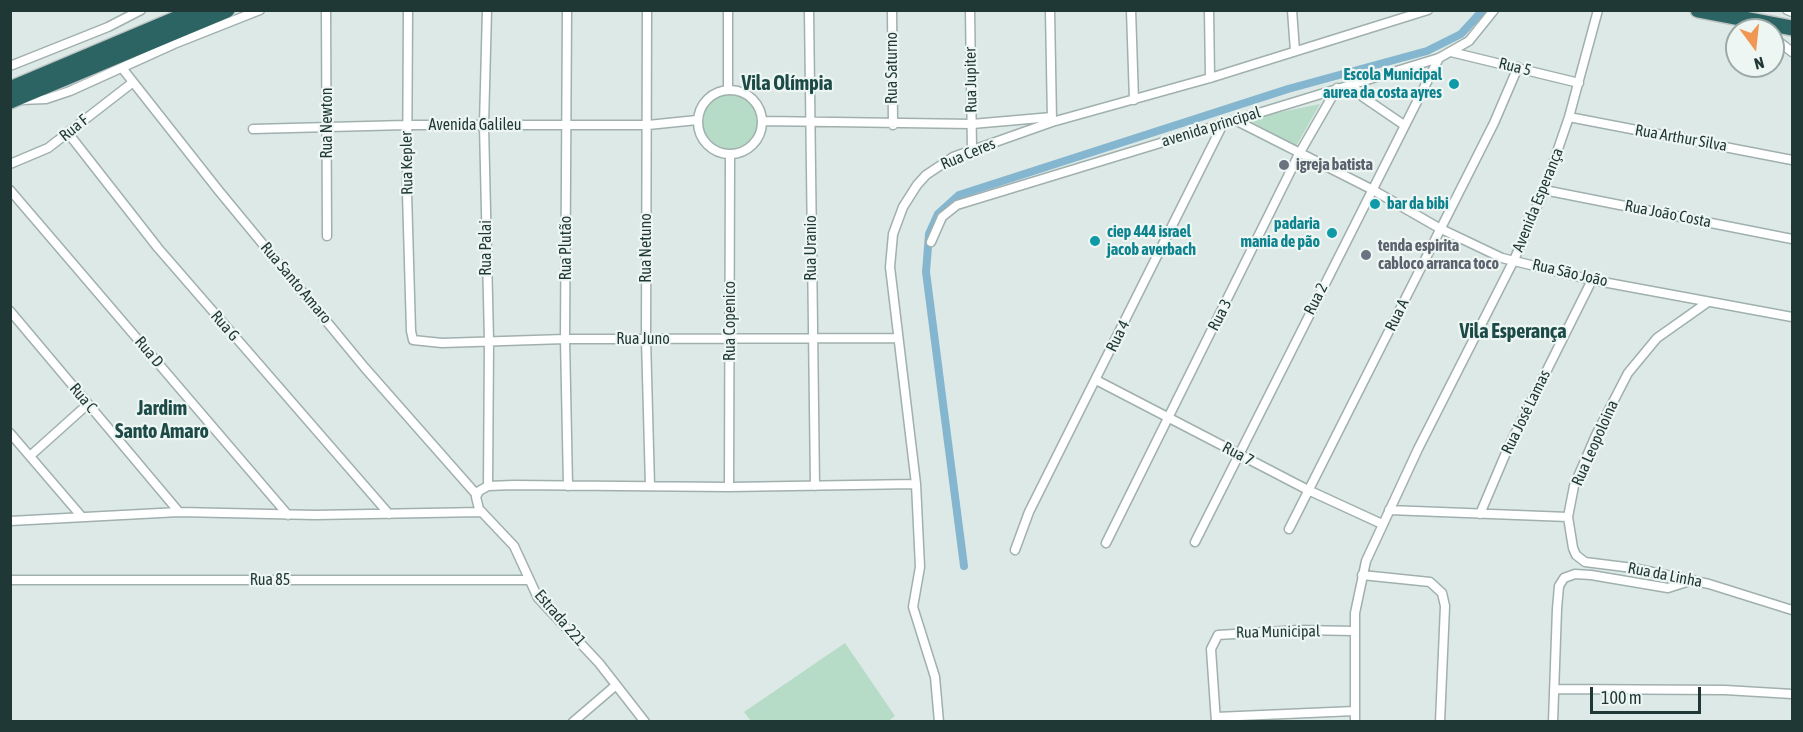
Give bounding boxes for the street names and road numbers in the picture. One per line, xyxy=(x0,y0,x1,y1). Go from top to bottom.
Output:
street label: Rua Saturno xyxy=(882,32,902,104)
street label: Rua Jupiter xyxy=(961,47,981,113)
street label: Rua 5 xyxy=(1497,54,1533,80)
street label: Rua Newton xyxy=(317,87,337,159)
street label: avenida principal xyxy=(1159,103,1263,151)
street label: Rua F xyxy=(56,111,92,145)
street label: Avenida Galileu xyxy=(428,115,522,135)
street label: Rua Arthur Silva xyxy=(1633,120,1729,156)
street label: Rua Kepler xyxy=(397,131,417,195)
street label: Rua Ceres xyxy=(938,134,998,174)
street label: Avenida Esperança xyxy=(1508,145,1568,255)
street label: Rua João Costa xyxy=(1623,196,1713,232)
street label: Rua Netuno xyxy=(636,213,656,283)
street label: Rua Uranio xyxy=(801,215,821,281)
street label: Rua Plutão xyxy=(556,216,576,280)
street label: Rua Palai xyxy=(476,220,496,276)
street label: Rua Santo Amaro xyxy=(256,238,336,328)
street label: Rua São João xyxy=(1530,255,1610,291)
street label: Rua 2 xyxy=(1300,280,1332,318)
street label: Rua Copenico xyxy=(720,281,740,361)
street label: Rua 3 xyxy=(1204,296,1236,334)
street label: Rua A xyxy=(1381,296,1413,334)
street label: Rua G xyxy=(207,307,243,345)
street label: Rua 4 xyxy=(1102,317,1134,355)
street label: Rua Juno xyxy=(616,329,670,349)
street label: Rua D xyxy=(131,333,167,371)
street label: Rua José Lamas xyxy=(1497,367,1555,457)
street label: Rua C xyxy=(65,379,101,417)
street label: Rua Leopoloina xyxy=(1568,397,1622,489)
street label: Rua 7 xyxy=(1219,438,1257,470)
street label: Rua da Linha xyxy=(1626,558,1704,592)
street label: Rua 85 xyxy=(250,570,290,590)
street label: Estrada 221 xyxy=(530,586,590,650)
street label: Rua Municipal xyxy=(1236,622,1320,642)

